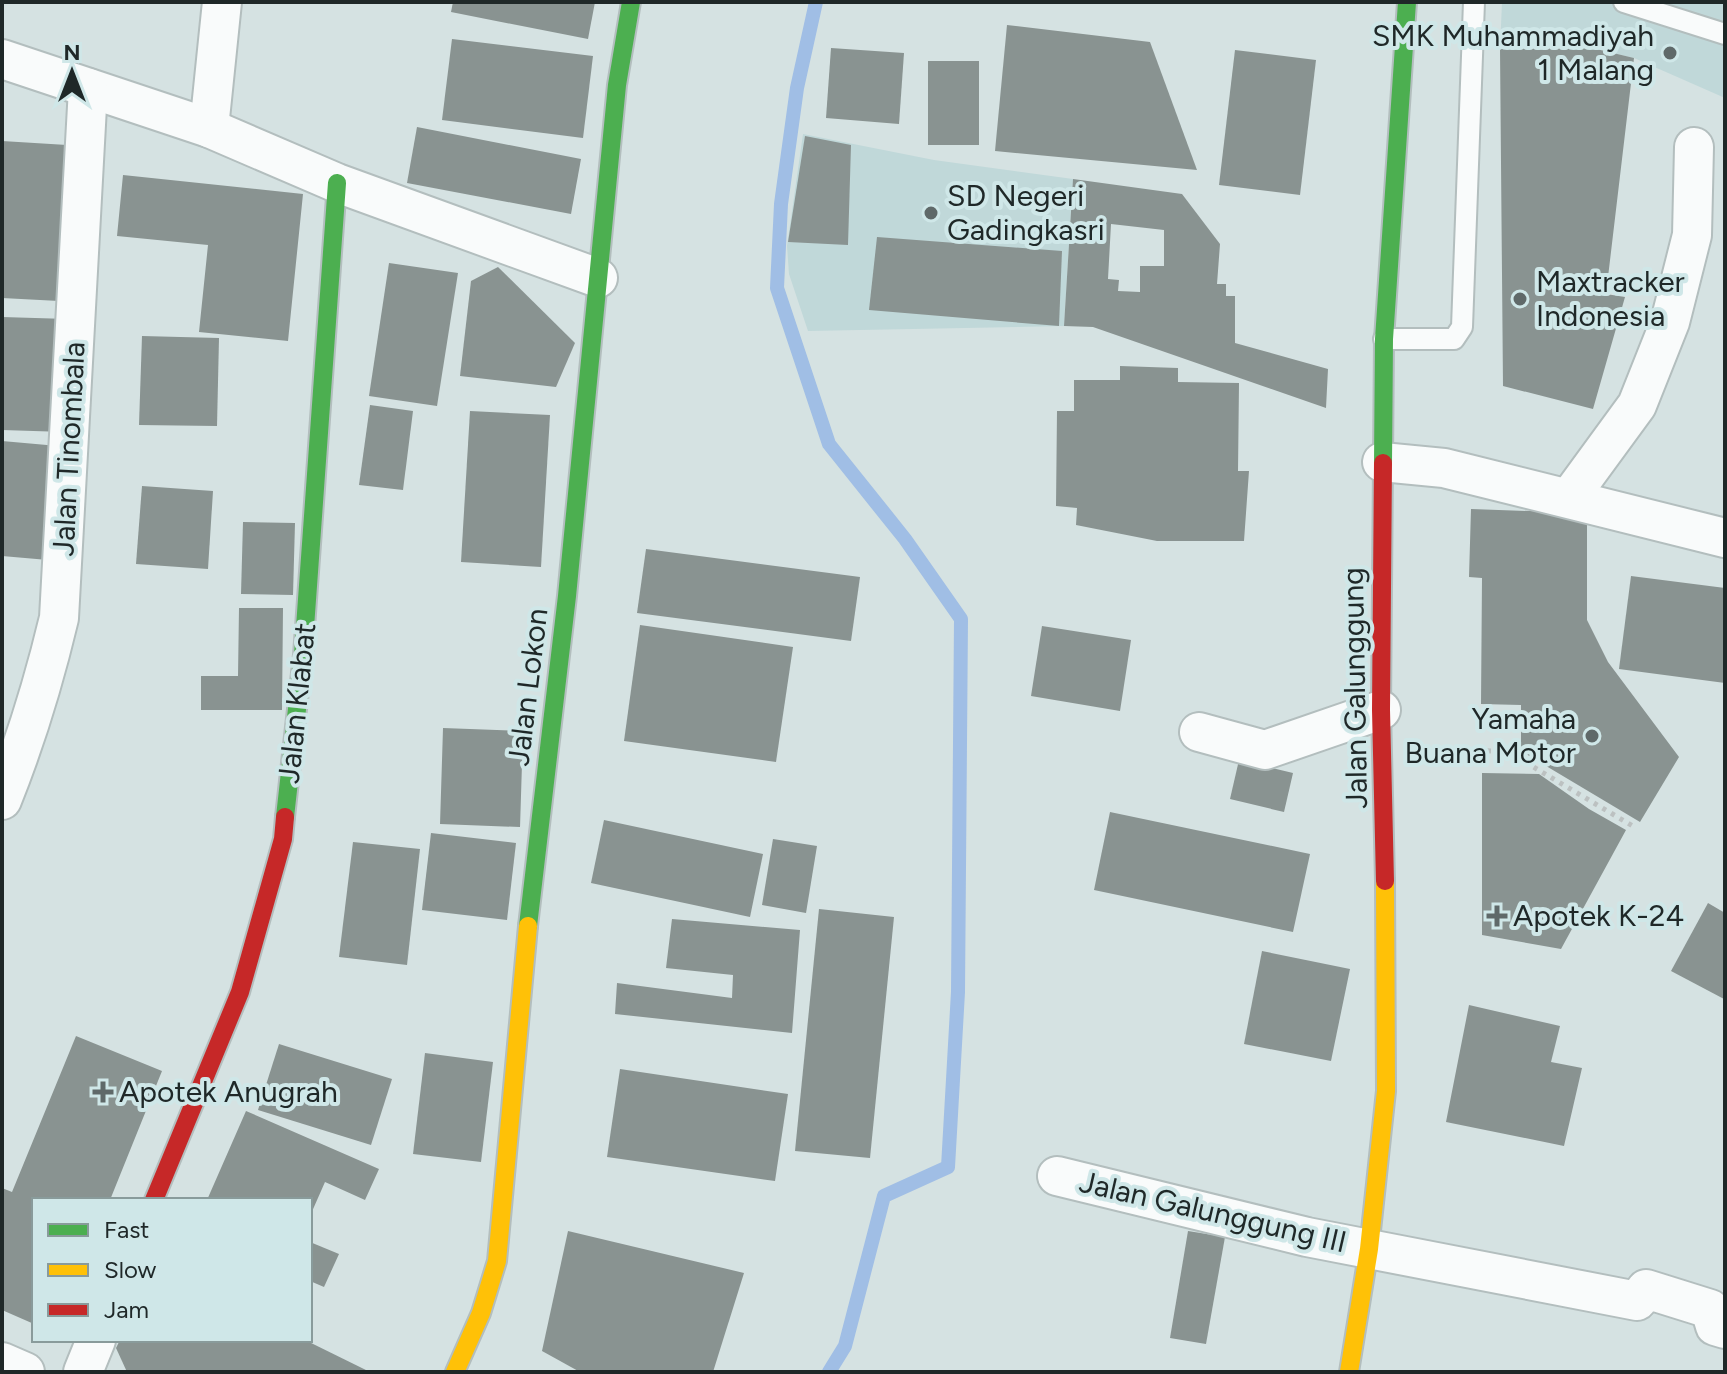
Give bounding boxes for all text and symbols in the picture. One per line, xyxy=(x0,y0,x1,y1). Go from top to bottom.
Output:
place label: SMK Muhammadiyah 1 Malang xyxy=(1372,17,1654,88)
north arrow xyxy=(32,32,112,112)
text: N xyxy=(63,39,81,66)
marker: SMK Muhammadiyah 1 Malang xyxy=(1661,44,1679,62)
place label: SD Negeri Gadingkasri xyxy=(947,177,1105,248)
marker: SD Negeri Gadingkasri xyxy=(922,204,940,222)
place label: Maxtracker Indonesia xyxy=(1536,263,1685,334)
marker: Maxtracker Indonesia xyxy=(1511,290,1529,308)
street label: Jalan Tinombala xyxy=(44,341,93,557)
street label: Jalan Galunggung xyxy=(1334,567,1375,809)
street label: Jalan Lokon xyxy=(500,606,556,768)
street label: Jalan Klabat xyxy=(270,621,323,785)
place label: Yamaha Buana Motor xyxy=(1405,700,1576,771)
marker: Yamaha Buana Motor xyxy=(1583,727,1601,745)
place label: Apotek K-24 xyxy=(1513,897,1684,934)
marker: Apotek K-24 xyxy=(1488,907,1506,925)
place label: Apotek Anugrah xyxy=(119,1073,338,1110)
marker: Apotek Anugrah xyxy=(94,1083,112,1101)
street label: Jalan Galunggung III xyxy=(1076,1163,1350,1260)
legend xyxy=(32,1198,312,1342)
text: Fast xyxy=(104,1215,149,1244)
text: Slow xyxy=(104,1255,157,1284)
text: Jam xyxy=(104,1295,149,1324)

